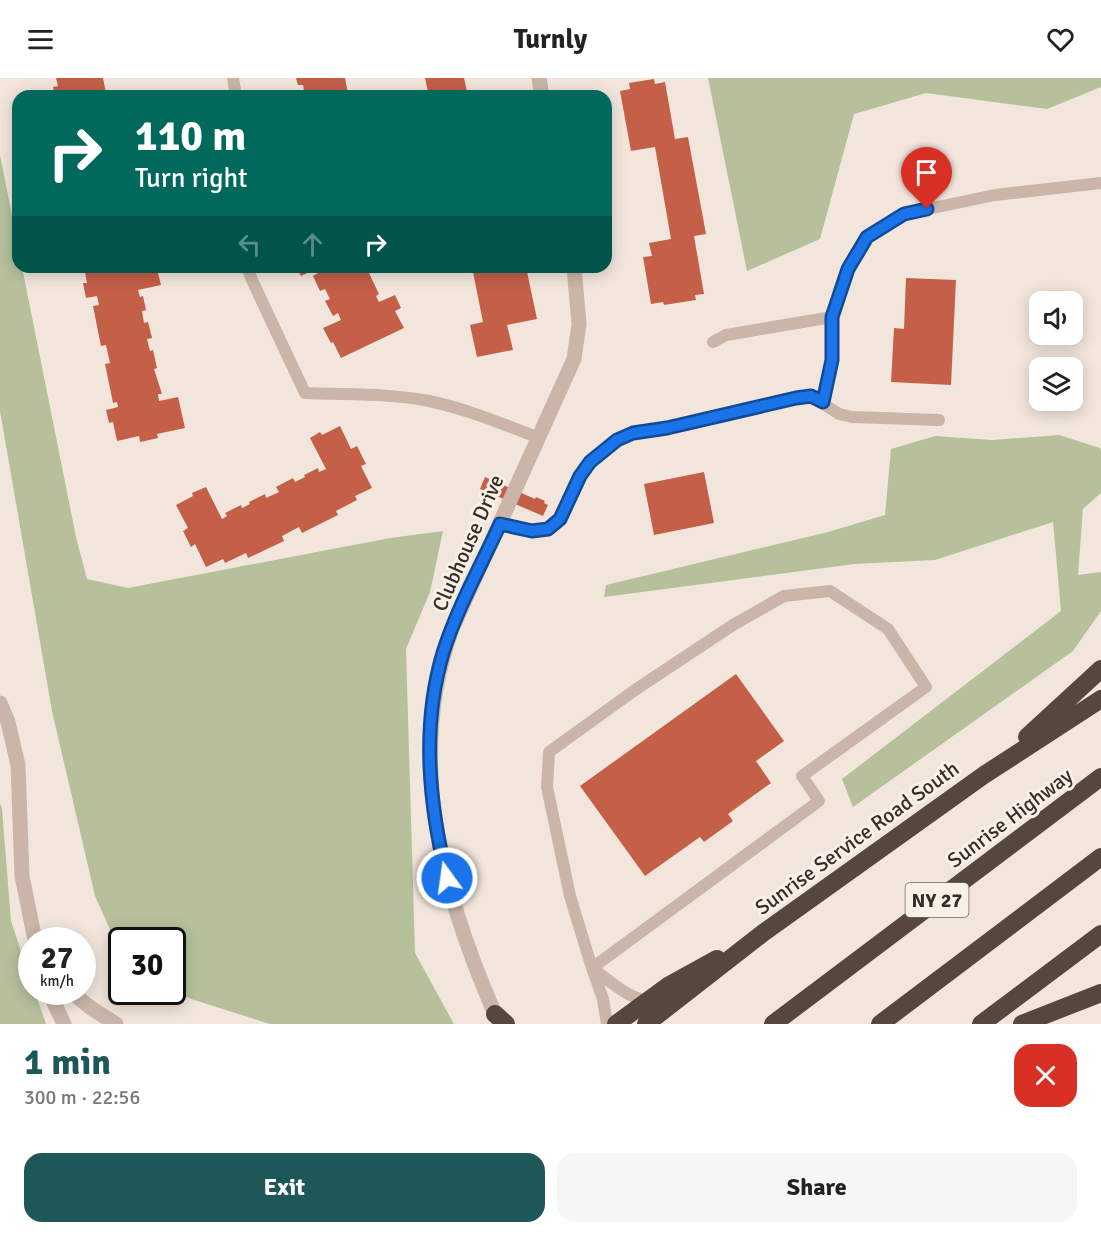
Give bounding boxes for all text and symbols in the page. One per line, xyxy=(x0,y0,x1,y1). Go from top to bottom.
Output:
icon: menu xyxy=(24,23,57,56)
text: Turnly xyxy=(514,23,587,56)
icon: heart xyxy=(1044,23,1077,56)
text: 110 m xyxy=(135,111,246,162)
icon: right xyxy=(36,114,114,192)
pin xyxy=(901,147,952,209)
icon: arrive xyxy=(910,156,943,189)
text: Turn right xyxy=(135,162,248,195)
icon: left xyxy=(233,228,266,261)
icon: ahead xyxy=(296,228,329,261)
icon: right xyxy=(359,228,392,261)
map controls xyxy=(1029,291,1083,411)
button: sound xyxy=(1029,291,1083,345)
button: layers xyxy=(1029,357,1083,411)
street label: Clubhouse Drive xyxy=(426,471,510,615)
street label: Sunrise Service Road South xyxy=(750,755,964,921)
street label: Sunrise Highway xyxy=(942,762,1078,873)
position arrow xyxy=(415,846,479,910)
road number: NY 27 xyxy=(906,883,968,917)
speed limit sign: 30 xyxy=(108,927,186,1005)
text: 27 xyxy=(41,940,73,977)
text: km/h xyxy=(40,972,74,990)
text: 1 min xyxy=(24,1040,111,1085)
button: close xyxy=(1014,1044,1077,1107)
text: 300 m · 22:56 xyxy=(24,1085,140,1110)
button: Exit xyxy=(24,1153,545,1222)
button: Share xyxy=(557,1153,1077,1222)

